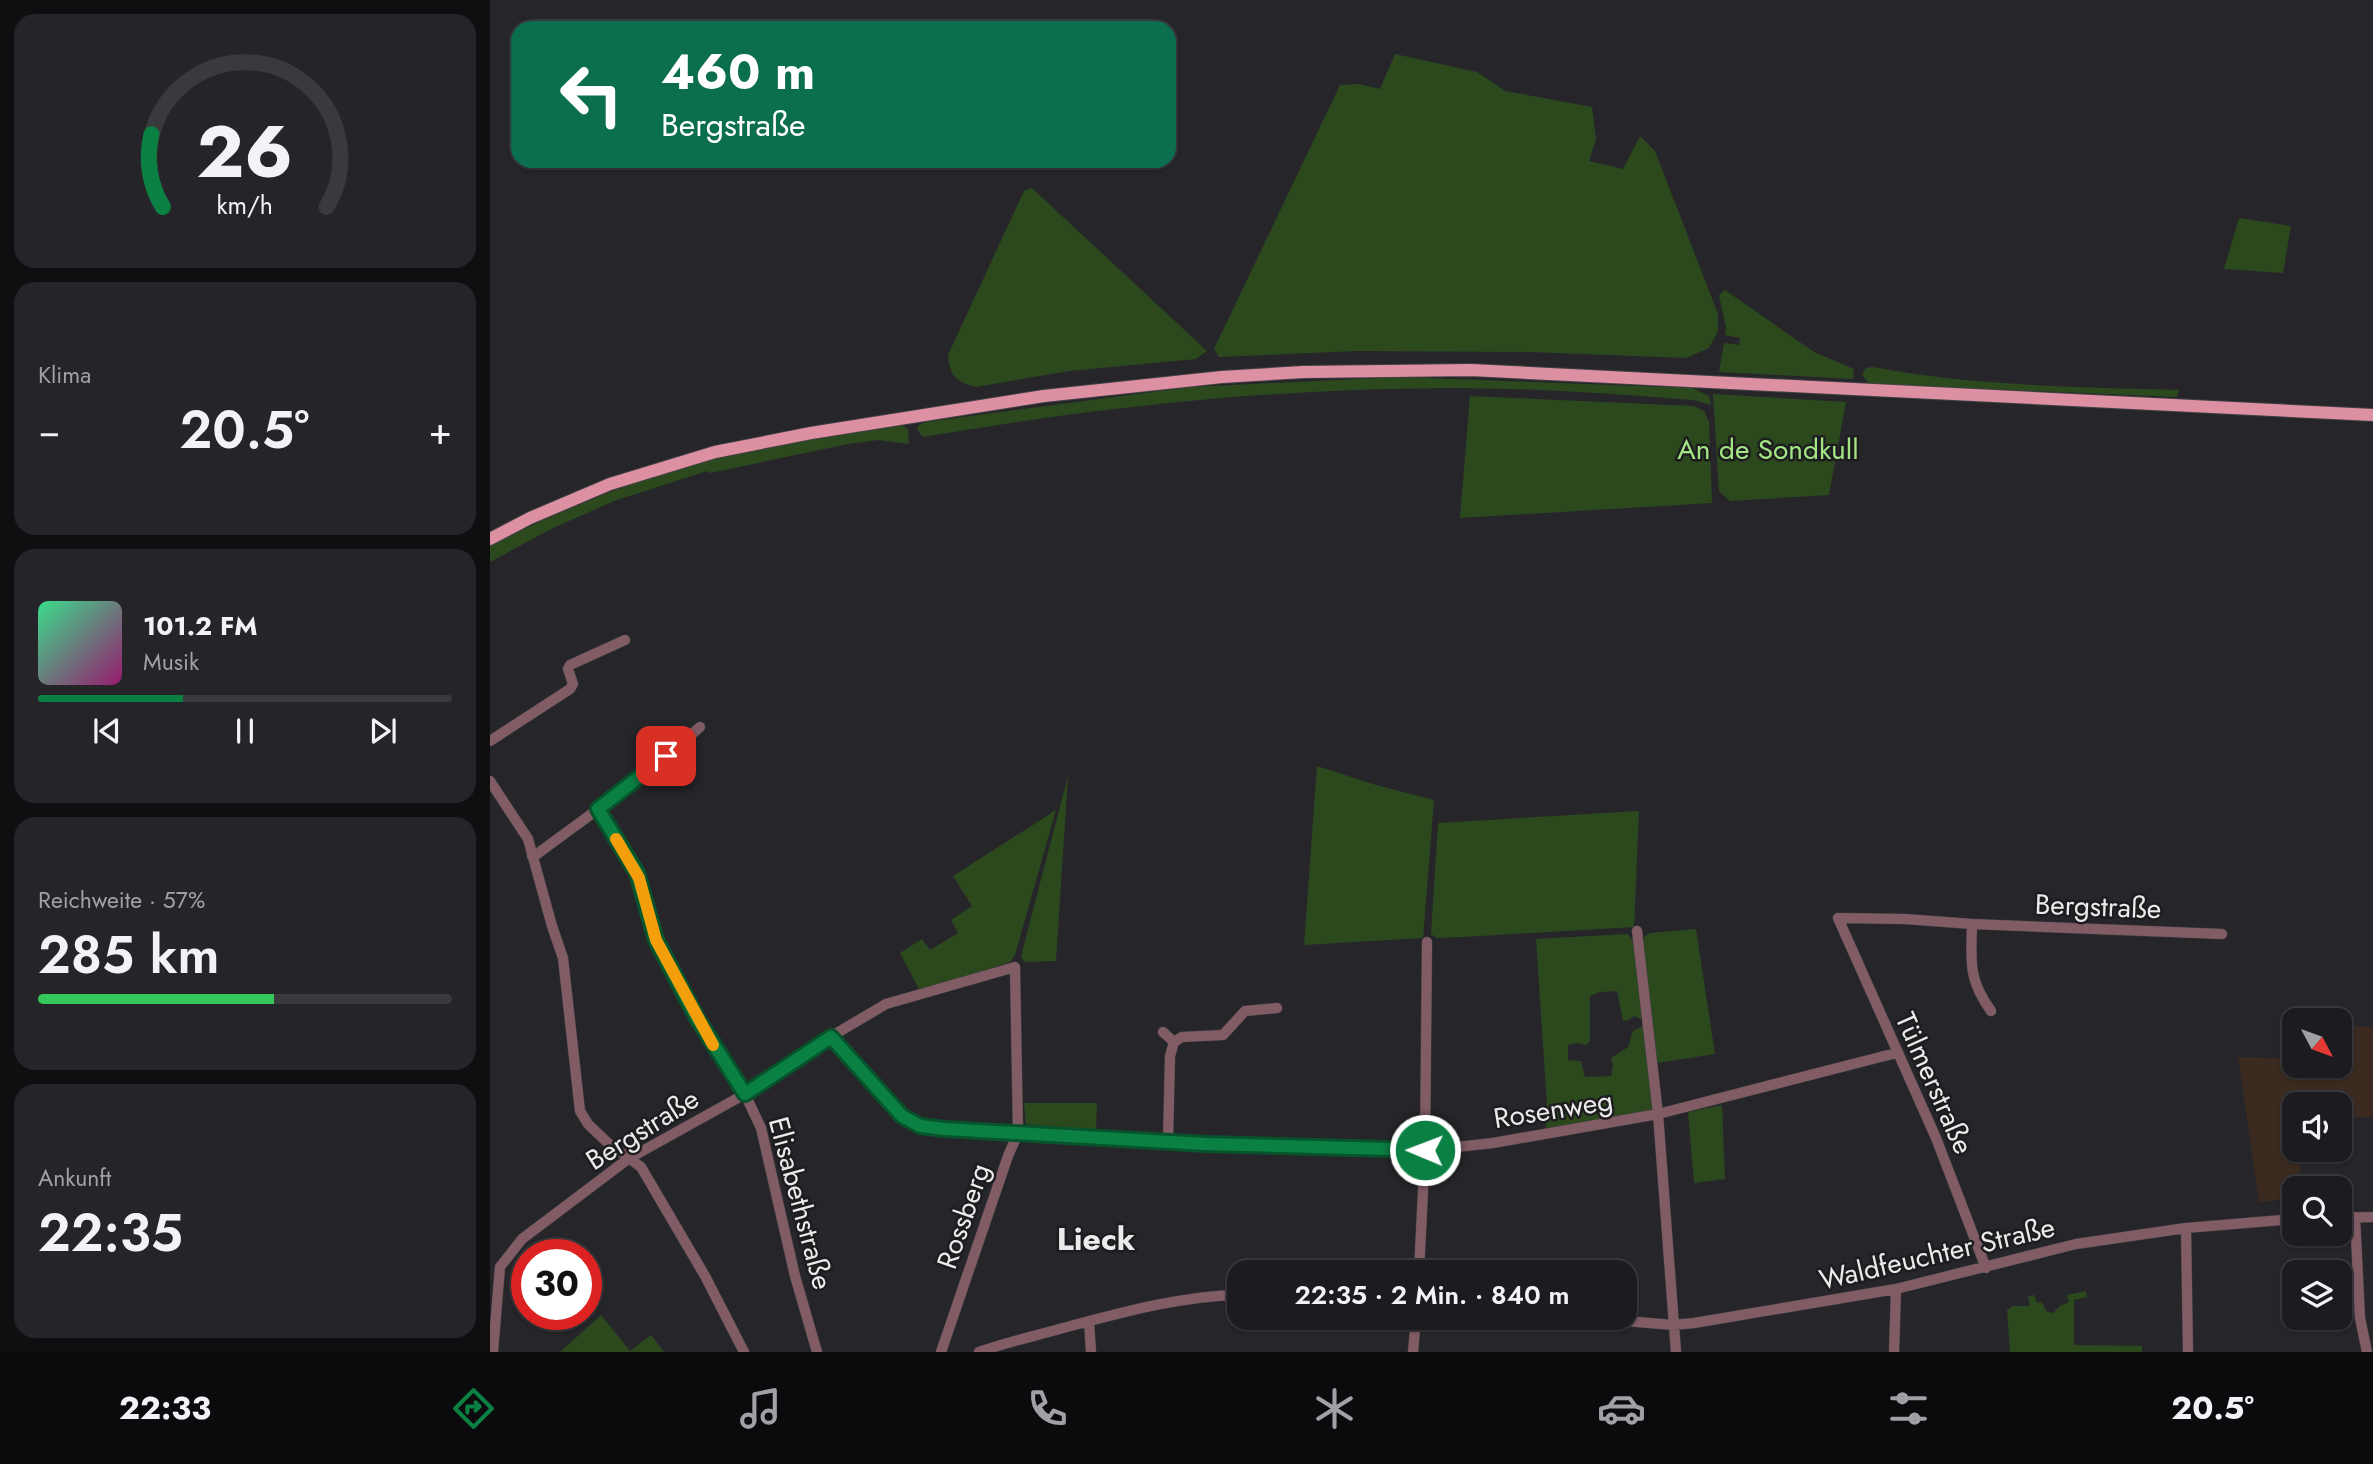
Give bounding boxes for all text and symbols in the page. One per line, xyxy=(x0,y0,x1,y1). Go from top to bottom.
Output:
text: 460 m xyxy=(661,37,815,107)
icon: left xyxy=(546,49,637,140)
text: 26 xyxy=(197,99,293,204)
text: Bergstraße xyxy=(661,102,806,148)
text: km/h xyxy=(217,187,273,223)
text: Klima xyxy=(38,358,91,392)
text: 20.5° xyxy=(180,392,309,468)
text: − xyxy=(38,403,60,458)
text: + xyxy=(429,403,452,458)
park label: An de Sondkull xyxy=(1677,429,1859,470)
text: 101.2 FM xyxy=(143,607,257,645)
text: Musik xyxy=(143,645,199,679)
icon: previous xyxy=(88,712,126,750)
icon: pause xyxy=(226,712,264,750)
icon: next xyxy=(364,712,402,750)
pin xyxy=(636,726,696,786)
icon: arrive xyxy=(647,737,685,775)
text: Reichweite · 57% xyxy=(38,883,205,917)
street label: Bergstraße xyxy=(2034,884,2162,929)
text: 285 km xyxy=(38,917,220,993)
street label: Tülmerstraße xyxy=(1885,1006,1984,1161)
north arrow xyxy=(2282,1008,2352,1078)
map controls xyxy=(2282,1008,2352,1330)
street label: Bergstraße xyxy=(578,1079,707,1180)
street label: Rosenweg xyxy=(1490,1080,1616,1139)
button: sound xyxy=(2282,1092,2352,1162)
street label: Elisabethstraße xyxy=(758,1112,843,1294)
position arrow xyxy=(1388,1113,1462,1187)
street label: Rossberg xyxy=(926,1158,1001,1274)
text: Ankunft xyxy=(38,1161,111,1195)
button: search xyxy=(2282,1176,2352,1246)
text: 22:35 xyxy=(38,1195,183,1271)
street label: Waldfeuchter Straße xyxy=(1815,1206,2059,1301)
district label: Lieck xyxy=(1057,1216,1136,1262)
speed limit sign: 30 xyxy=(511,1239,602,1330)
button: layers xyxy=(2282,1260,2352,1330)
text: 22:35 · 2 Min. · 840 m xyxy=(1295,1276,1569,1314)
icon: directions xyxy=(449,1384,498,1433)
icon: music xyxy=(736,1384,785,1433)
icon: phone xyxy=(1023,1384,1072,1433)
icon: climate xyxy=(1310,1384,1359,1433)
icon: car xyxy=(1597,1384,1646,1433)
icon: filters xyxy=(1884,1384,1933,1433)
text: 22:33 xyxy=(119,1385,211,1431)
text: 20.5° xyxy=(2171,1385,2254,1431)

